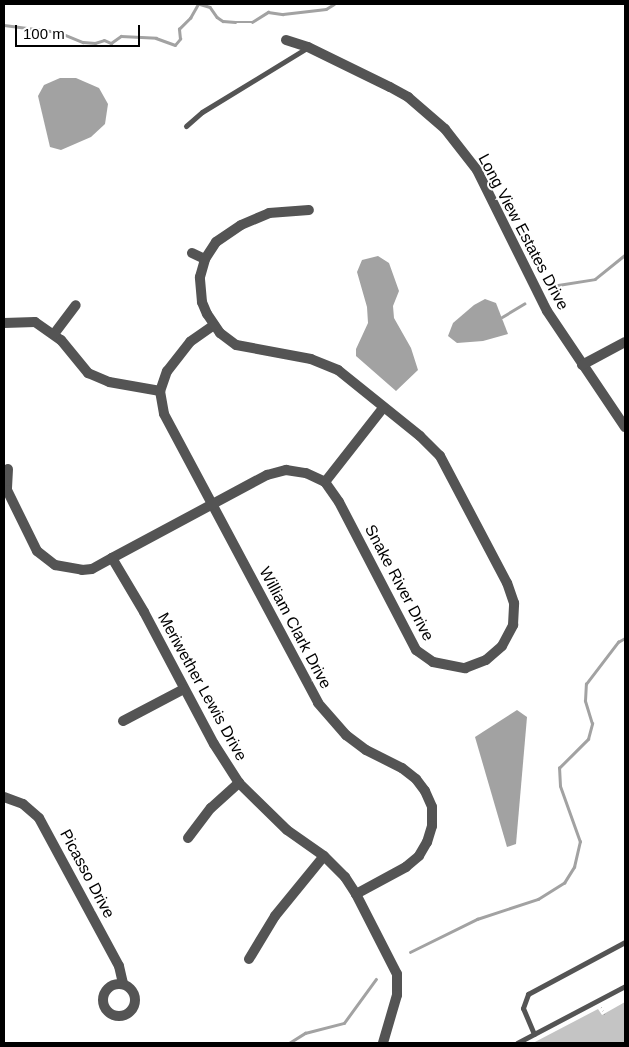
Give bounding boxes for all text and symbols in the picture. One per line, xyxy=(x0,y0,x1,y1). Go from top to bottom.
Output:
scale bar xyxy=(18,15,142,47)
text: 100 m xyxy=(23,25,65,42)
street label: Long View Estates Drive xyxy=(474,151,572,313)
street label: Snake River Drive xyxy=(360,522,438,644)
street label: William Clark Drive xyxy=(255,564,335,692)
street label: Meriwether Lewis Drive xyxy=(153,610,251,764)
street label: Picasso Drive xyxy=(56,826,118,922)

